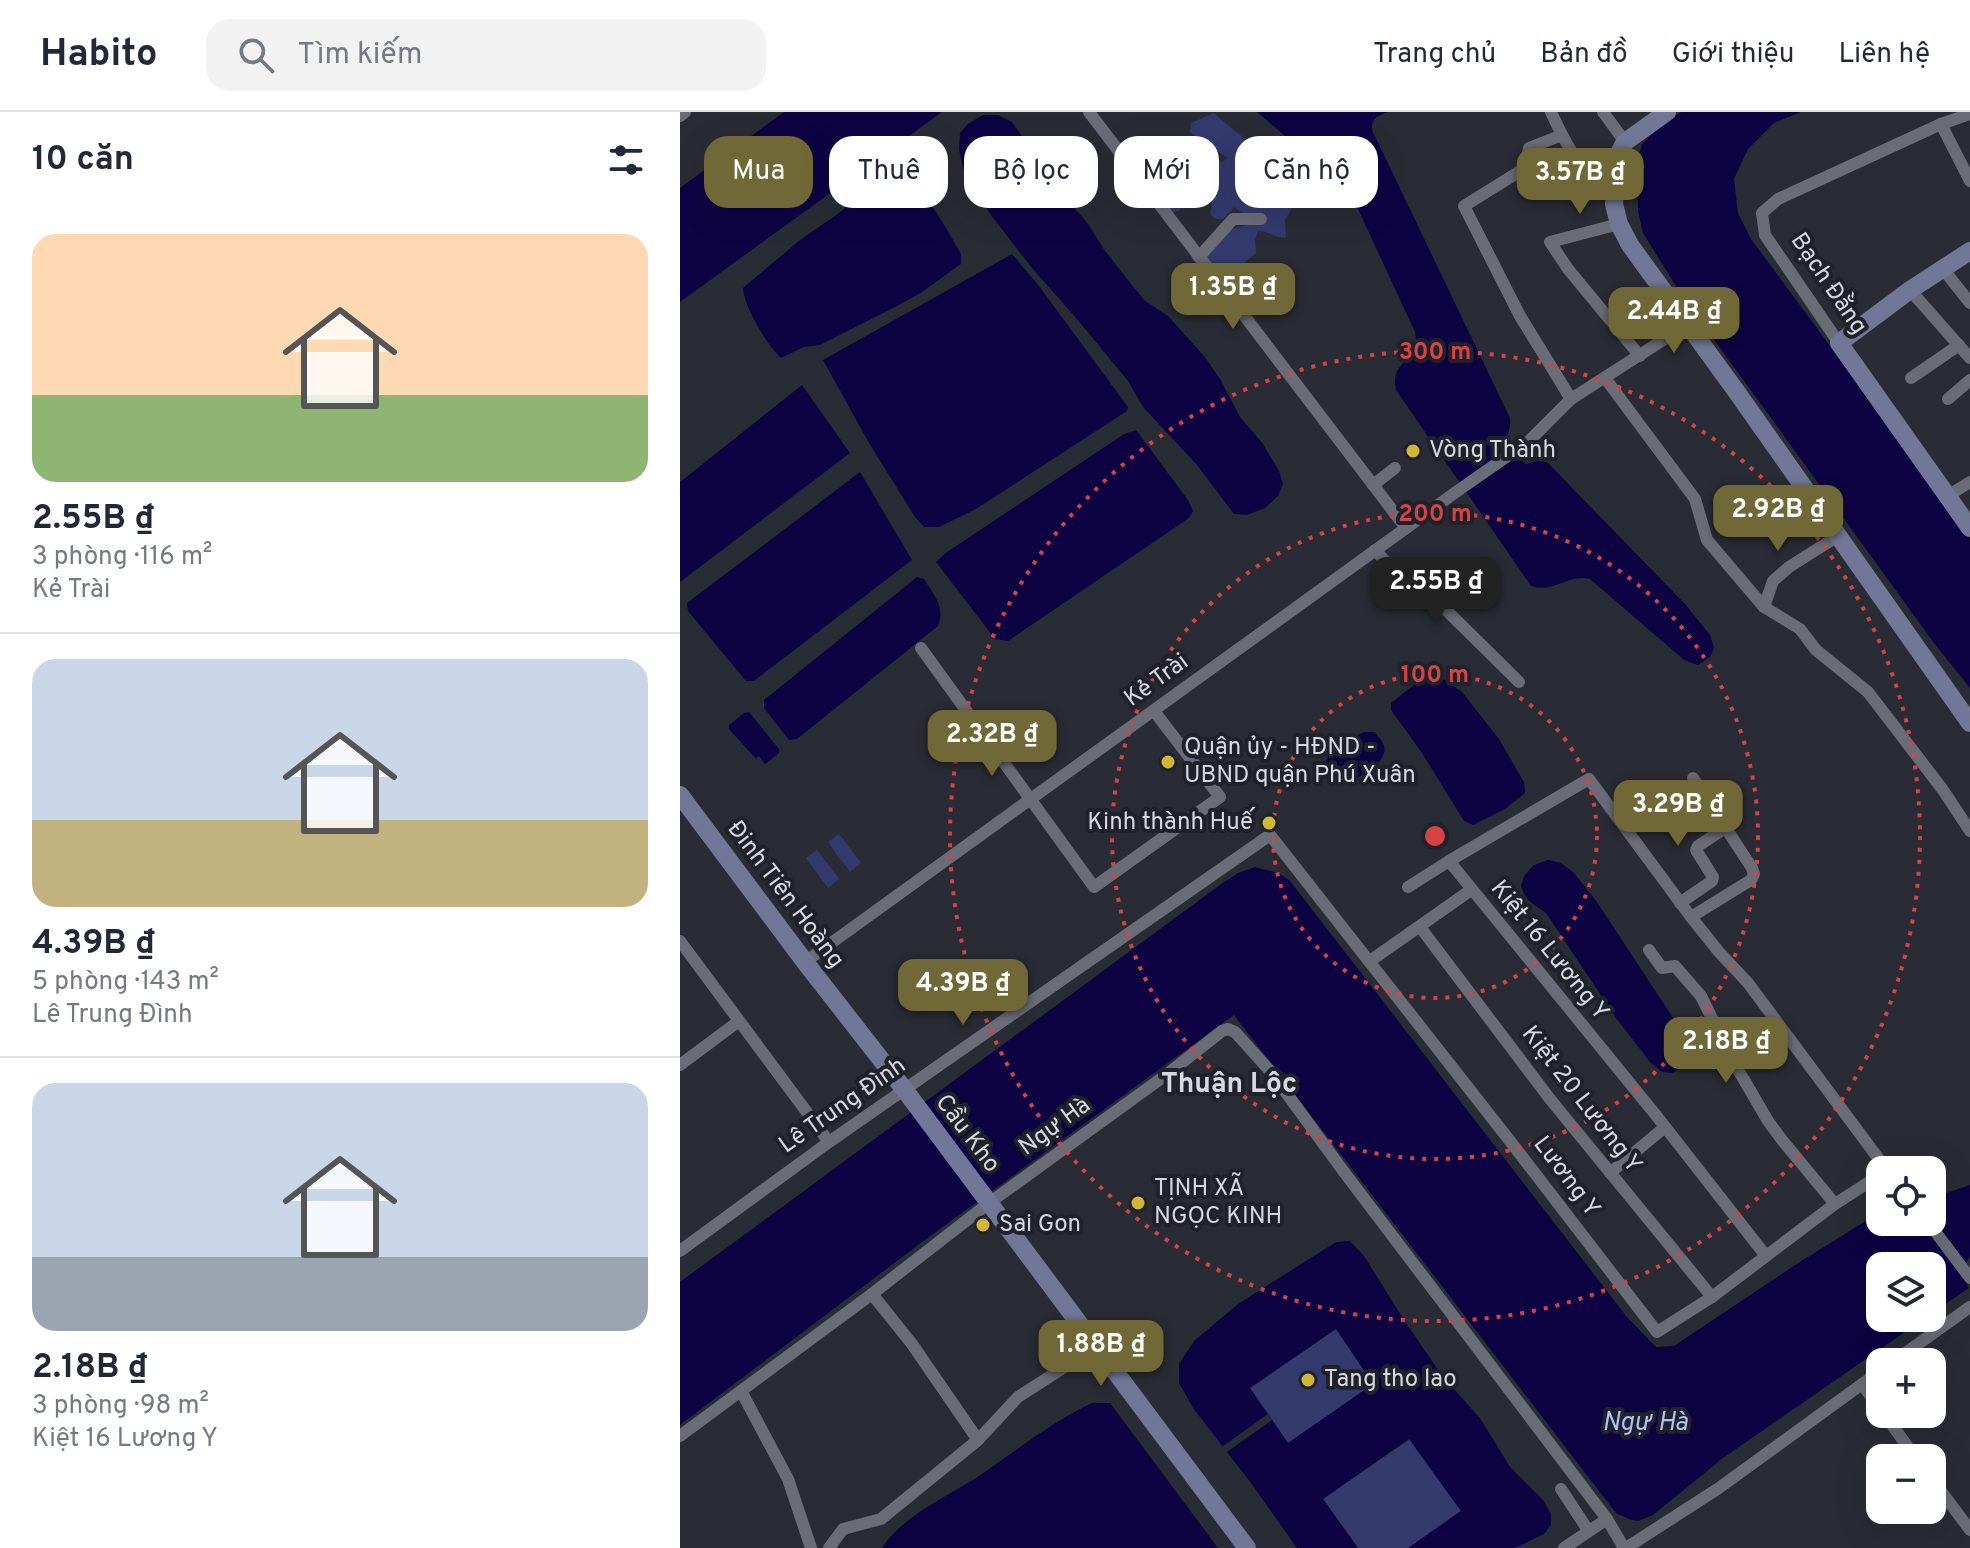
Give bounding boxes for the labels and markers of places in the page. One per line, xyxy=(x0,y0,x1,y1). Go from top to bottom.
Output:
pin: 3.57B ₫ xyxy=(1506,148,1654,216)
pin: 1.35B ₫ xyxy=(1159,263,1307,331)
pin: 2.44B ₫ xyxy=(1600,287,1748,355)
place label: Vòng Thành xyxy=(1429,436,1556,466)
marker: Vòng Thành xyxy=(1404,442,1422,460)
pin: 2.92B ₫ xyxy=(1704,485,1852,553)
pin: 2.55B ₫ xyxy=(1362,557,1510,625)
pin: 2.32B ₫ xyxy=(918,710,1066,778)
place label: Quận ủy - HĐND - UBND quận Phú Xuân xyxy=(1184,733,1416,791)
marker: Quận ủy - HĐND - UBND quận Phú Xuân xyxy=(1159,753,1177,771)
pin: 3.29B ₫ xyxy=(1604,780,1752,848)
place label: Kinh thành Huế xyxy=(1087,807,1256,838)
marker: Kinh thành Huế xyxy=(1260,814,1278,832)
centre of rings xyxy=(1421,822,1449,850)
pin: 4.39B ₫ xyxy=(889,959,1037,1027)
pin: 2.18B ₫ xyxy=(1652,1017,1800,1085)
place label: TỊNH XÃ NGỌC KINH xyxy=(1154,1172,1282,1232)
marker: TỊNH XÃ NGỌC KINH xyxy=(1129,1194,1147,1212)
place label: Sai Gon xyxy=(999,1210,1081,1240)
marker: Sai Gon xyxy=(974,1216,992,1234)
pin: 1.88B ₫ xyxy=(1027,1320,1175,1388)
place label: Tang tho lao xyxy=(1324,1365,1457,1395)
marker: Tang tho lao xyxy=(1299,1371,1317,1389)

